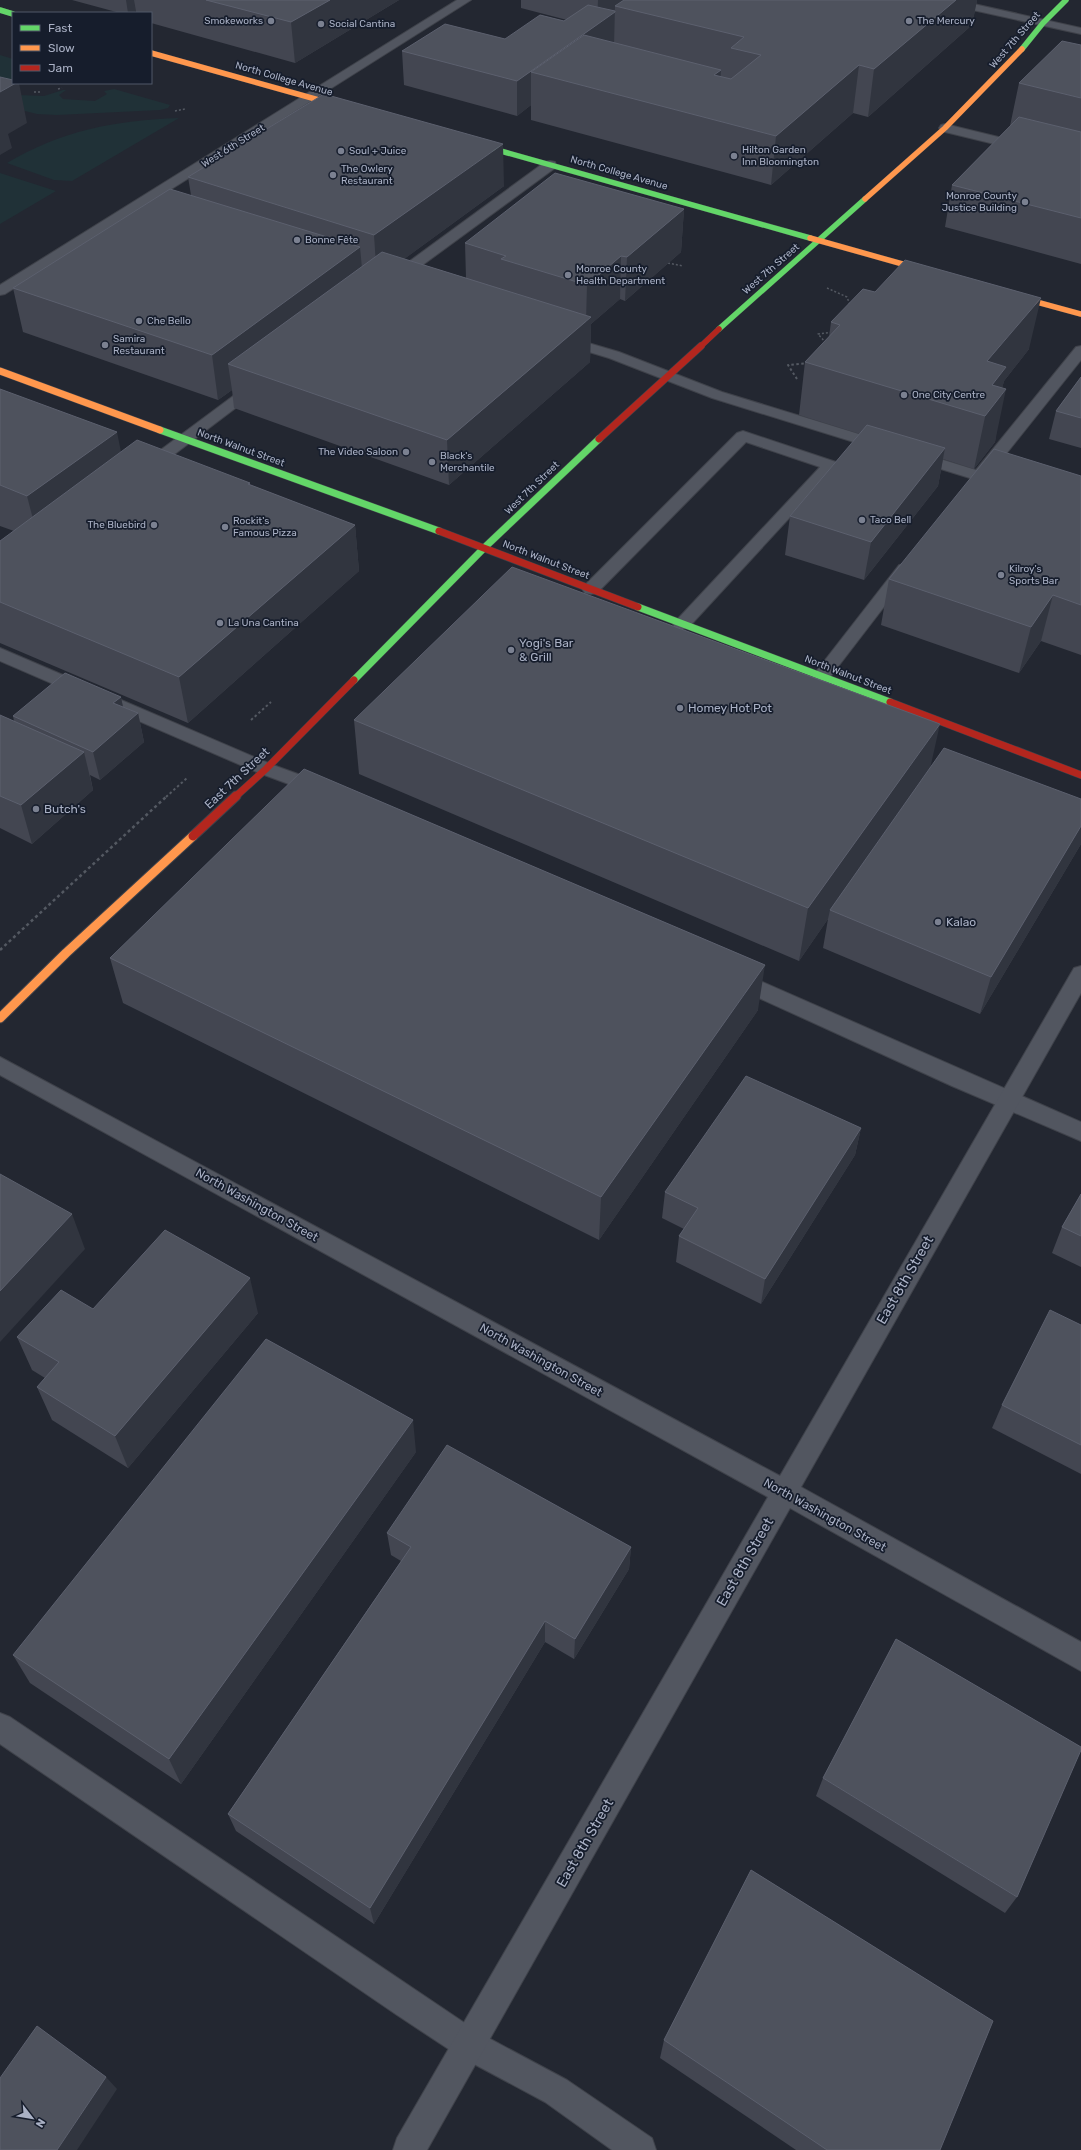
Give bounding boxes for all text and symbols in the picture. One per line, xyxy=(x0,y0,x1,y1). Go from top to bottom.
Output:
street label: West 7th Street xyxy=(987,9,1043,71)
legend xyxy=(12,12,152,84)
place label: Smokeworks xyxy=(204,15,263,27)
place label: The Mercury xyxy=(917,15,975,27)
marker: Smokeworks xyxy=(266,16,276,26)
marker: The Mercury xyxy=(904,16,914,26)
place label: Social Cantina xyxy=(329,18,395,30)
marker: Social Cantina xyxy=(316,19,326,29)
text: Fast xyxy=(48,21,72,35)
text: Slow xyxy=(48,41,75,55)
street label: North College Avenue xyxy=(234,59,334,99)
text: Jam xyxy=(48,61,73,75)
street label: West 6th Street xyxy=(199,122,267,170)
place label: Hilton Garden Inn Bloomington xyxy=(742,144,819,168)
place label: Soul + Juice xyxy=(349,145,407,157)
marker: Soul + Juice xyxy=(336,146,346,156)
marker: Hilton Garden Inn Bloomington xyxy=(729,151,739,161)
street label: North College Avenue xyxy=(569,153,669,193)
place label: The Owlery Restaurant xyxy=(341,163,393,187)
marker: The Owlery Restaurant xyxy=(328,170,338,180)
place label: Monroe County Justice Building xyxy=(942,190,1017,214)
marker: Monroe County Justice Building xyxy=(1020,197,1030,207)
place label: Bonne Fête xyxy=(305,234,359,246)
marker: Bonne Fête xyxy=(292,235,302,245)
street label: West 7th Street xyxy=(740,241,802,297)
place label: Monroe County Health Department xyxy=(576,263,665,287)
marker: Monroe County Health Department xyxy=(563,270,573,280)
place label: Che Bello xyxy=(147,315,191,327)
marker: Che Bello xyxy=(134,316,144,326)
place label: Samira Restaurant xyxy=(113,333,165,357)
marker: Samira Restaurant xyxy=(100,340,110,350)
place label: One City Centre xyxy=(912,389,985,401)
marker: One City Centre xyxy=(899,390,909,400)
street label: North Walnut Street xyxy=(196,427,286,469)
place label: The Video Saloon xyxy=(318,446,398,458)
marker: The Video Saloon xyxy=(401,447,411,457)
place label: Black's Merchantile xyxy=(440,450,495,474)
marker: Black's Merchantile xyxy=(427,457,437,467)
street label: West 7th Street xyxy=(502,459,562,517)
place label: Taco Bell xyxy=(870,514,911,526)
place label: Rockit's Famous Pizza xyxy=(233,515,297,539)
marker: Taco Bell xyxy=(857,515,867,525)
place label: The Bluebird xyxy=(88,519,146,531)
marker: The Bluebird xyxy=(149,520,159,530)
marker: Rockit's Famous Pizza xyxy=(220,522,230,532)
street label: North Walnut Street xyxy=(501,538,591,582)
place label: Kilroy's Sports Bar xyxy=(1009,563,1058,587)
marker: Kilroy's Sports Bar xyxy=(996,570,1006,580)
place label: La Una Cantina xyxy=(228,617,299,629)
marker: La Una Cantina xyxy=(215,618,225,628)
place label: Yogi's Bar & Grill xyxy=(519,636,574,664)
marker: Yogi's Bar & Grill xyxy=(506,645,516,655)
street label: North Walnut Street xyxy=(803,653,893,697)
place label: Homey Hot Pot xyxy=(688,701,772,715)
marker: Homey Hot Pot xyxy=(675,703,685,713)
street label: East 7th Street xyxy=(202,744,273,812)
place label: Butch's xyxy=(44,802,86,816)
marker: Butch's xyxy=(31,804,41,814)
place label: Kalao xyxy=(946,915,976,929)
marker: Kalao xyxy=(933,917,943,927)
street label: North Washington Street xyxy=(193,1165,321,1245)
street label: East 8th Street xyxy=(873,1232,937,1327)
street label: North Washington Street xyxy=(477,1320,605,1400)
street label: North Washington Street xyxy=(761,1475,889,1555)
street label: East 8th Street xyxy=(713,1514,777,1609)
street label: East 8th Street xyxy=(553,1795,617,1890)
north arrow xyxy=(12,2098,52,2138)
text: N xyxy=(32,2116,48,2130)

